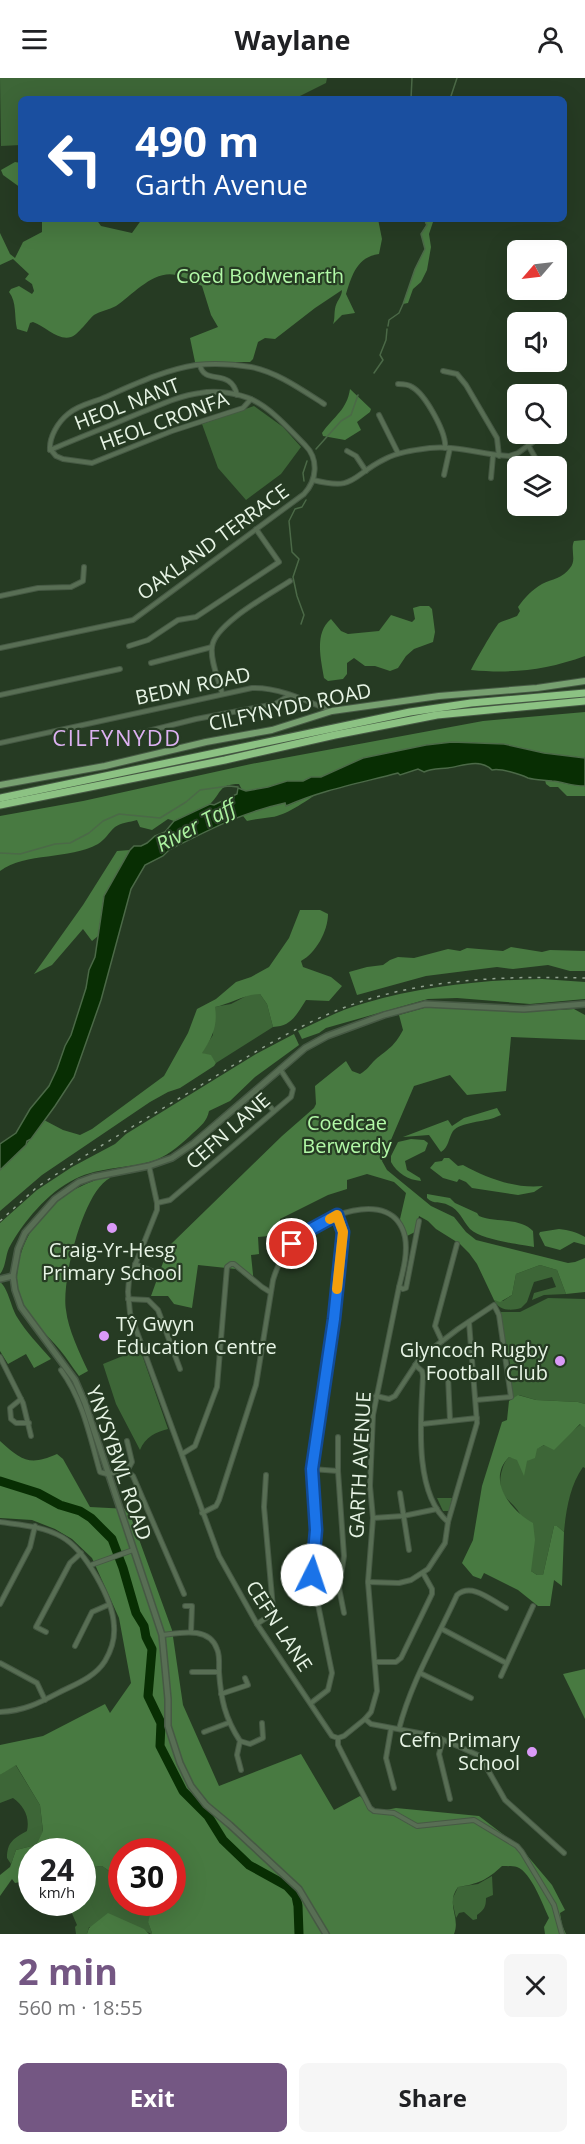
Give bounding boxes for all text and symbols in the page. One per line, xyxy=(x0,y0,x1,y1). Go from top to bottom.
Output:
text: Waylane xyxy=(234,21,351,58)
icon: menu xyxy=(18,23,51,56)
icon: person xyxy=(534,23,567,56)
text: 490 m xyxy=(135,112,259,169)
icon: left xyxy=(36,120,114,198)
text: Garth Avenue xyxy=(135,166,308,203)
north arrow xyxy=(507,240,567,300)
map controls xyxy=(507,240,567,516)
park label: Coed Bodwenarth xyxy=(176,262,344,289)
button: sound xyxy=(507,312,567,372)
street label: HEOL NANT xyxy=(70,371,183,436)
button: search xyxy=(507,384,567,444)
street label: HEOL CRONFA xyxy=(96,385,232,456)
button: layers xyxy=(507,456,567,516)
street label: OAKLAND TERRACE xyxy=(131,477,294,606)
street label: BEDW ROAD xyxy=(133,660,253,711)
street label: CILFYNYDD ROAD xyxy=(206,676,374,737)
district label: CILFYNYDD xyxy=(52,722,182,752)
water label: River Taff xyxy=(151,791,243,858)
street label: CEFN LANE xyxy=(180,1086,276,1175)
park label: Coedcae Berwerdy xyxy=(302,1109,393,1159)
pin xyxy=(266,1218,317,1269)
marker: Craig-Yr-Hesg Primary School xyxy=(105,1221,119,1235)
icon: arrive xyxy=(275,1227,308,1260)
place label: Craig-Yr-Hesg Primary School xyxy=(42,1236,182,1286)
place label: Tŷ Gwyn Education Centre xyxy=(116,1310,277,1360)
marker: Tŷ Gwyn Education Centre xyxy=(97,1329,111,1343)
place label: Glyncoch Rugby Football Club xyxy=(400,1336,549,1386)
marker: Glyncoch Rugby Football Club xyxy=(553,1354,567,1368)
street label: YNYSYBWL ROAD xyxy=(80,1382,159,1544)
street label: GARTH AVENUE xyxy=(342,1391,377,1539)
position arrow xyxy=(280,1543,344,1607)
street label: CEFN LANE xyxy=(240,1575,319,1677)
place label: Cefn Primary School xyxy=(399,1726,521,1776)
marker: Cefn Primary School xyxy=(525,1745,539,1759)
speed limit sign: 30 xyxy=(108,1838,186,1916)
text: 24 xyxy=(40,1849,74,1890)
text: km/h xyxy=(39,1882,75,1902)
text: 2 min xyxy=(18,1947,118,1996)
button: close xyxy=(504,1954,567,2017)
text: 560 m · 18:55 xyxy=(18,1994,143,2021)
button: Exit xyxy=(18,2063,287,2132)
button: Share xyxy=(299,2063,567,2132)

